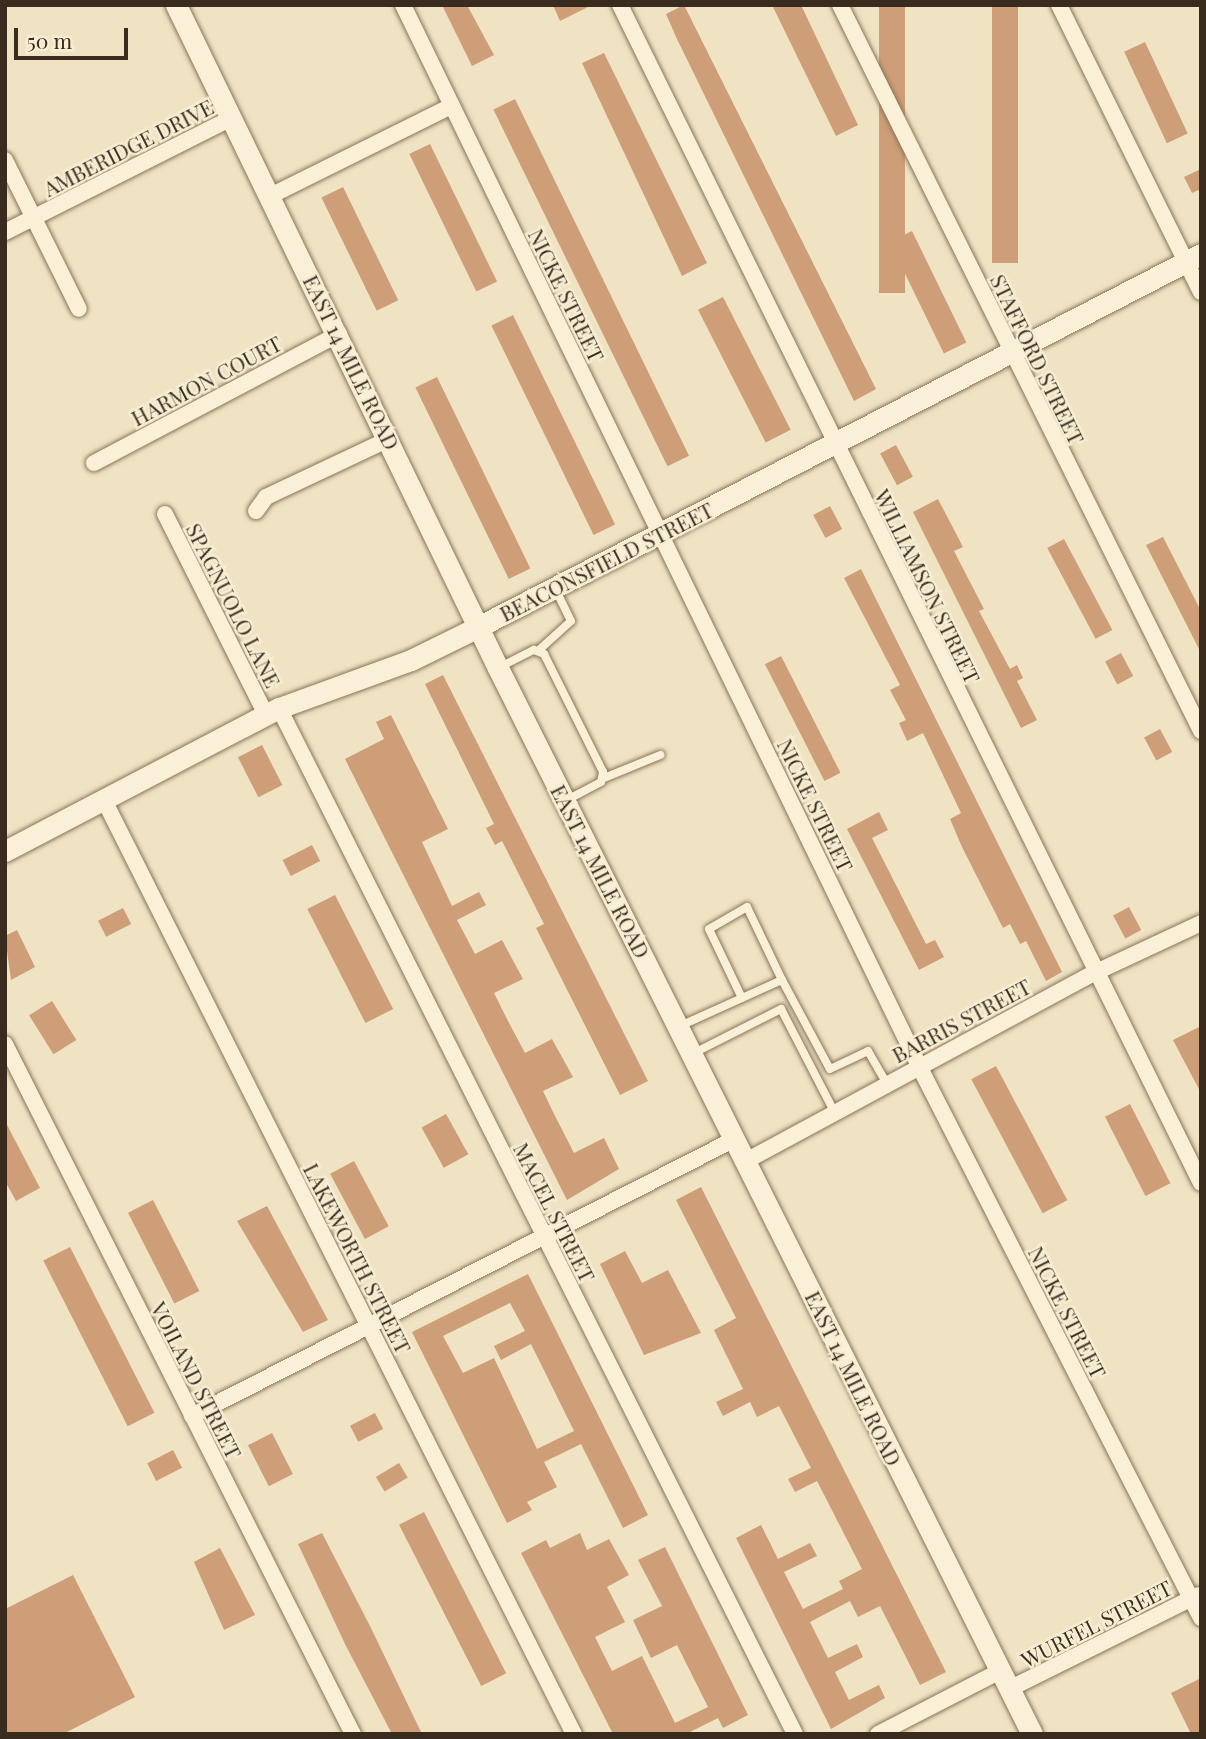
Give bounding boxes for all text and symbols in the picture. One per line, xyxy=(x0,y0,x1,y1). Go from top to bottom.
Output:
scale bar xyxy=(18,14,131,58)
text: 50 m xyxy=(27,26,72,54)
street label: AMBERIDGE DRIVE xyxy=(39,93,217,201)
street label: NICKE STREET xyxy=(524,224,610,366)
street label: EAST 14 MILE ROAD xyxy=(299,270,405,454)
street label: STAFFORD STREET xyxy=(986,270,1090,448)
street label: HARMON COURT xyxy=(127,330,285,430)
street label: WILLIAMSON STREET xyxy=(870,485,986,687)
street label: BEACONSFIELD STREET xyxy=(495,496,717,626)
street label: SPAGNUOLO LANE xyxy=(182,519,286,691)
street label: NICKE STREET xyxy=(773,734,859,876)
street label: EAST 14 MILE ROAD xyxy=(546,780,656,962)
street label: BARRIS STREET xyxy=(887,973,1035,1067)
street label: MACEL STREET xyxy=(509,1138,601,1286)
street label: LAKEWORTH STREET xyxy=(299,1159,417,1357)
street label: NICKE STREET xyxy=(1024,1242,1112,1382)
street label: EAST 14 MILE ROAD xyxy=(801,1286,907,1470)
street label: VOILAND STREET xyxy=(147,1297,247,1463)
street label: WURFEL STREET xyxy=(1016,1574,1176,1672)

